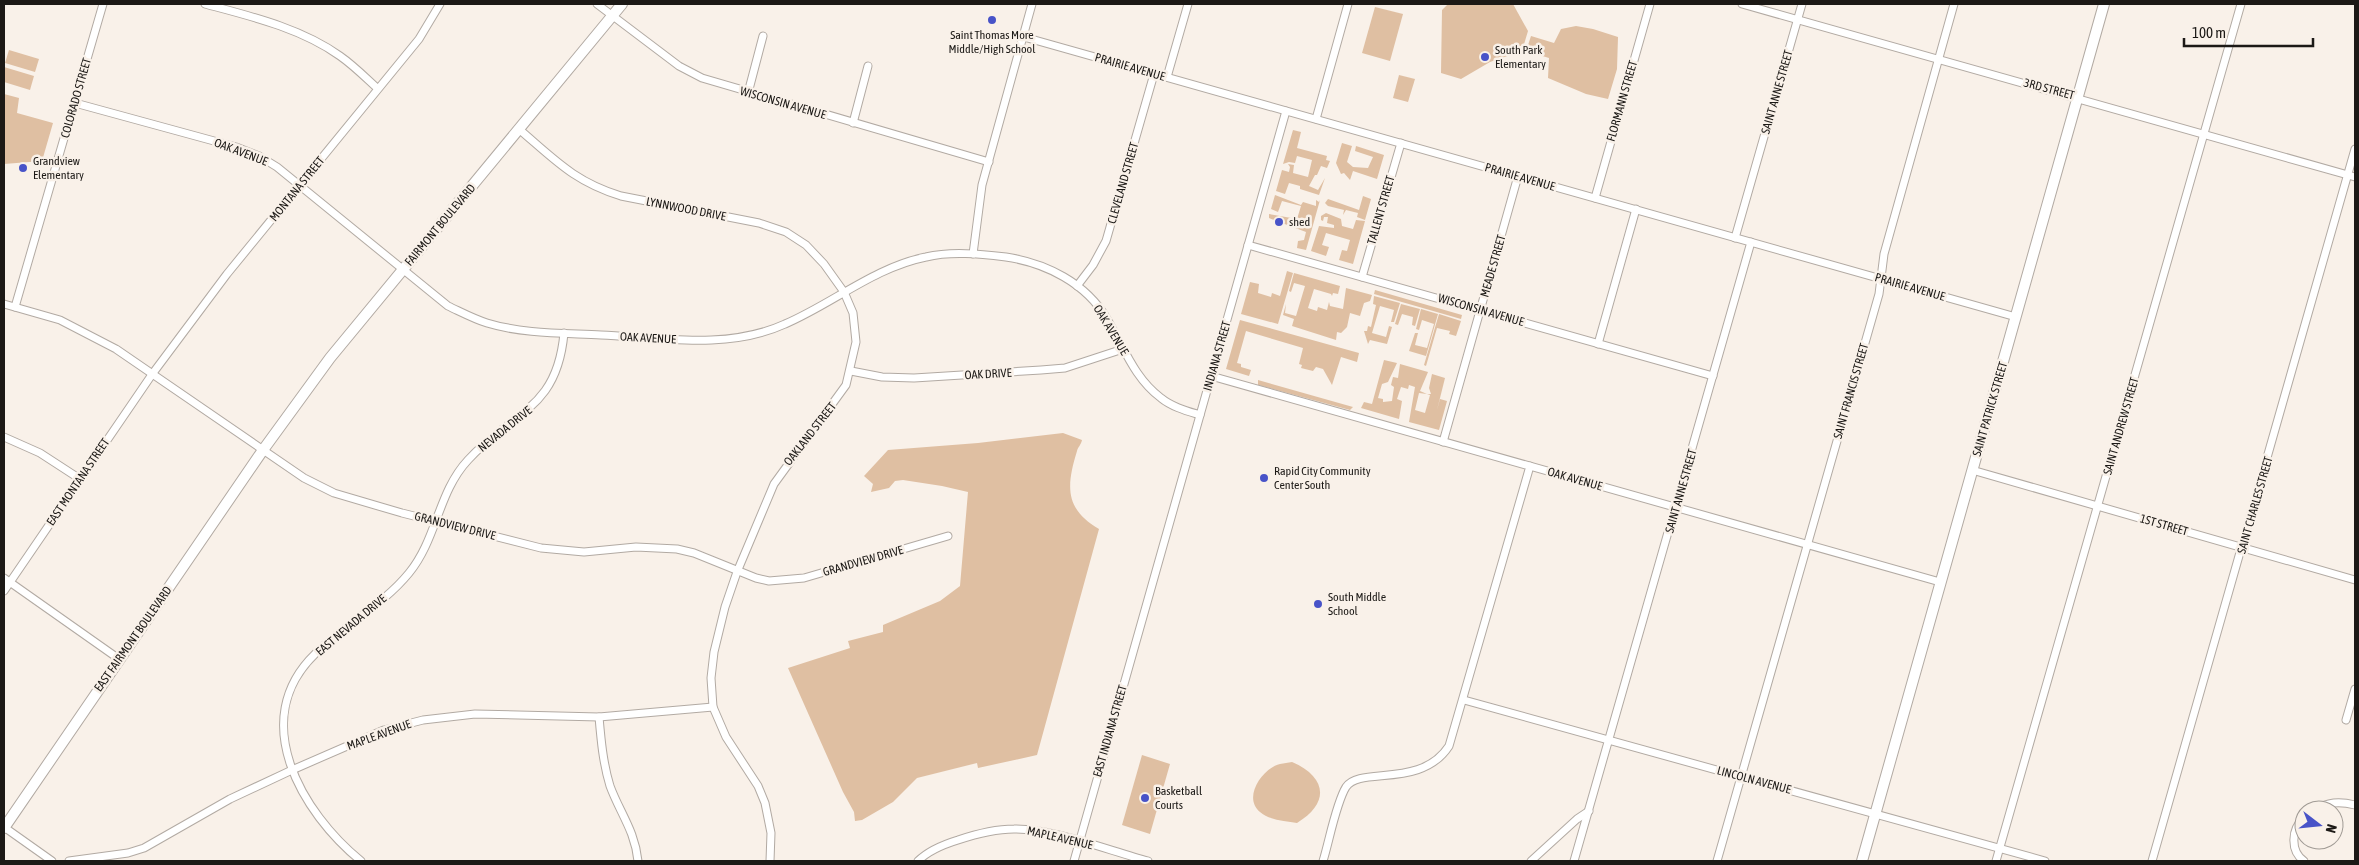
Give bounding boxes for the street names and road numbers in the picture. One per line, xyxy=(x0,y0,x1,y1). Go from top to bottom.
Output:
street label: SAINT ANNE STREET xyxy=(1758,48,1796,136)
street label: PRAIRIE AVENUE xyxy=(1093,50,1167,84)
street label: COLORADO STREET xyxy=(58,56,94,140)
street label: FLORMANN STREET xyxy=(1604,58,1640,143)
street label: 3RD STREET xyxy=(2022,76,2077,103)
street label: WISCONSIN AVENUE xyxy=(738,84,828,122)
street label: OAK AVENUE xyxy=(212,135,270,169)
street label: CLEVELAND STREET xyxy=(1105,140,1141,225)
street label: MONTANA STREET xyxy=(267,153,328,224)
street label: PRAIRIE AVENUE xyxy=(1483,160,1557,194)
street label: TALLENT STREET xyxy=(1365,173,1398,246)
street label: FAIRMONT BOULEVARD xyxy=(402,181,478,269)
street label: LYNNWOOD DRIVE xyxy=(645,194,727,224)
street label: MEADE STREET xyxy=(1477,232,1509,299)
street label: PRAIRIE AVENUE xyxy=(1873,270,1947,304)
street label: WISCONSIN AVENUE xyxy=(1436,291,1526,329)
street label: OAK AVENUE xyxy=(1090,302,1132,358)
street label: INDIANA STREET xyxy=(1200,319,1234,393)
street label: OAK AVENUE xyxy=(620,330,676,346)
street label: SAINT FRANCIS STREET xyxy=(1831,341,1872,440)
street label: SAINT PATRICK STREET xyxy=(1970,359,2010,458)
street label: OAK DRIVE xyxy=(964,366,1012,382)
street label: SAINT ANDREW STREET xyxy=(2100,375,2142,476)
street label: OAKLAND STREET xyxy=(781,399,840,468)
street label: NEVADA DRIVE xyxy=(475,403,535,455)
street label: EAST MONTANA STREET xyxy=(44,435,113,528)
street label: SAINT ANNE STREET xyxy=(1662,447,1700,535)
street label: SAINT CHARLES STREET xyxy=(2234,454,2276,555)
street label: OAK AVENUE xyxy=(1546,465,1604,493)
street label: GRANDVIEW DRIVE xyxy=(413,509,497,543)
street label: 1ST STREET xyxy=(2138,511,2190,539)
street label: GRANDVIEW DRIVE xyxy=(821,543,905,579)
street label: EAST FAIRMONT BOULEVARD xyxy=(91,583,175,694)
street label: EAST NEVADA DRIVE xyxy=(313,591,389,659)
street label: EAST INDIANA STREET xyxy=(1090,683,1130,779)
street label: MAPLE AVENUE xyxy=(345,717,413,753)
street label: LINCOLN AVENUE xyxy=(1715,763,1793,797)
street label: MAPLE AVENUE xyxy=(1026,824,1094,852)

